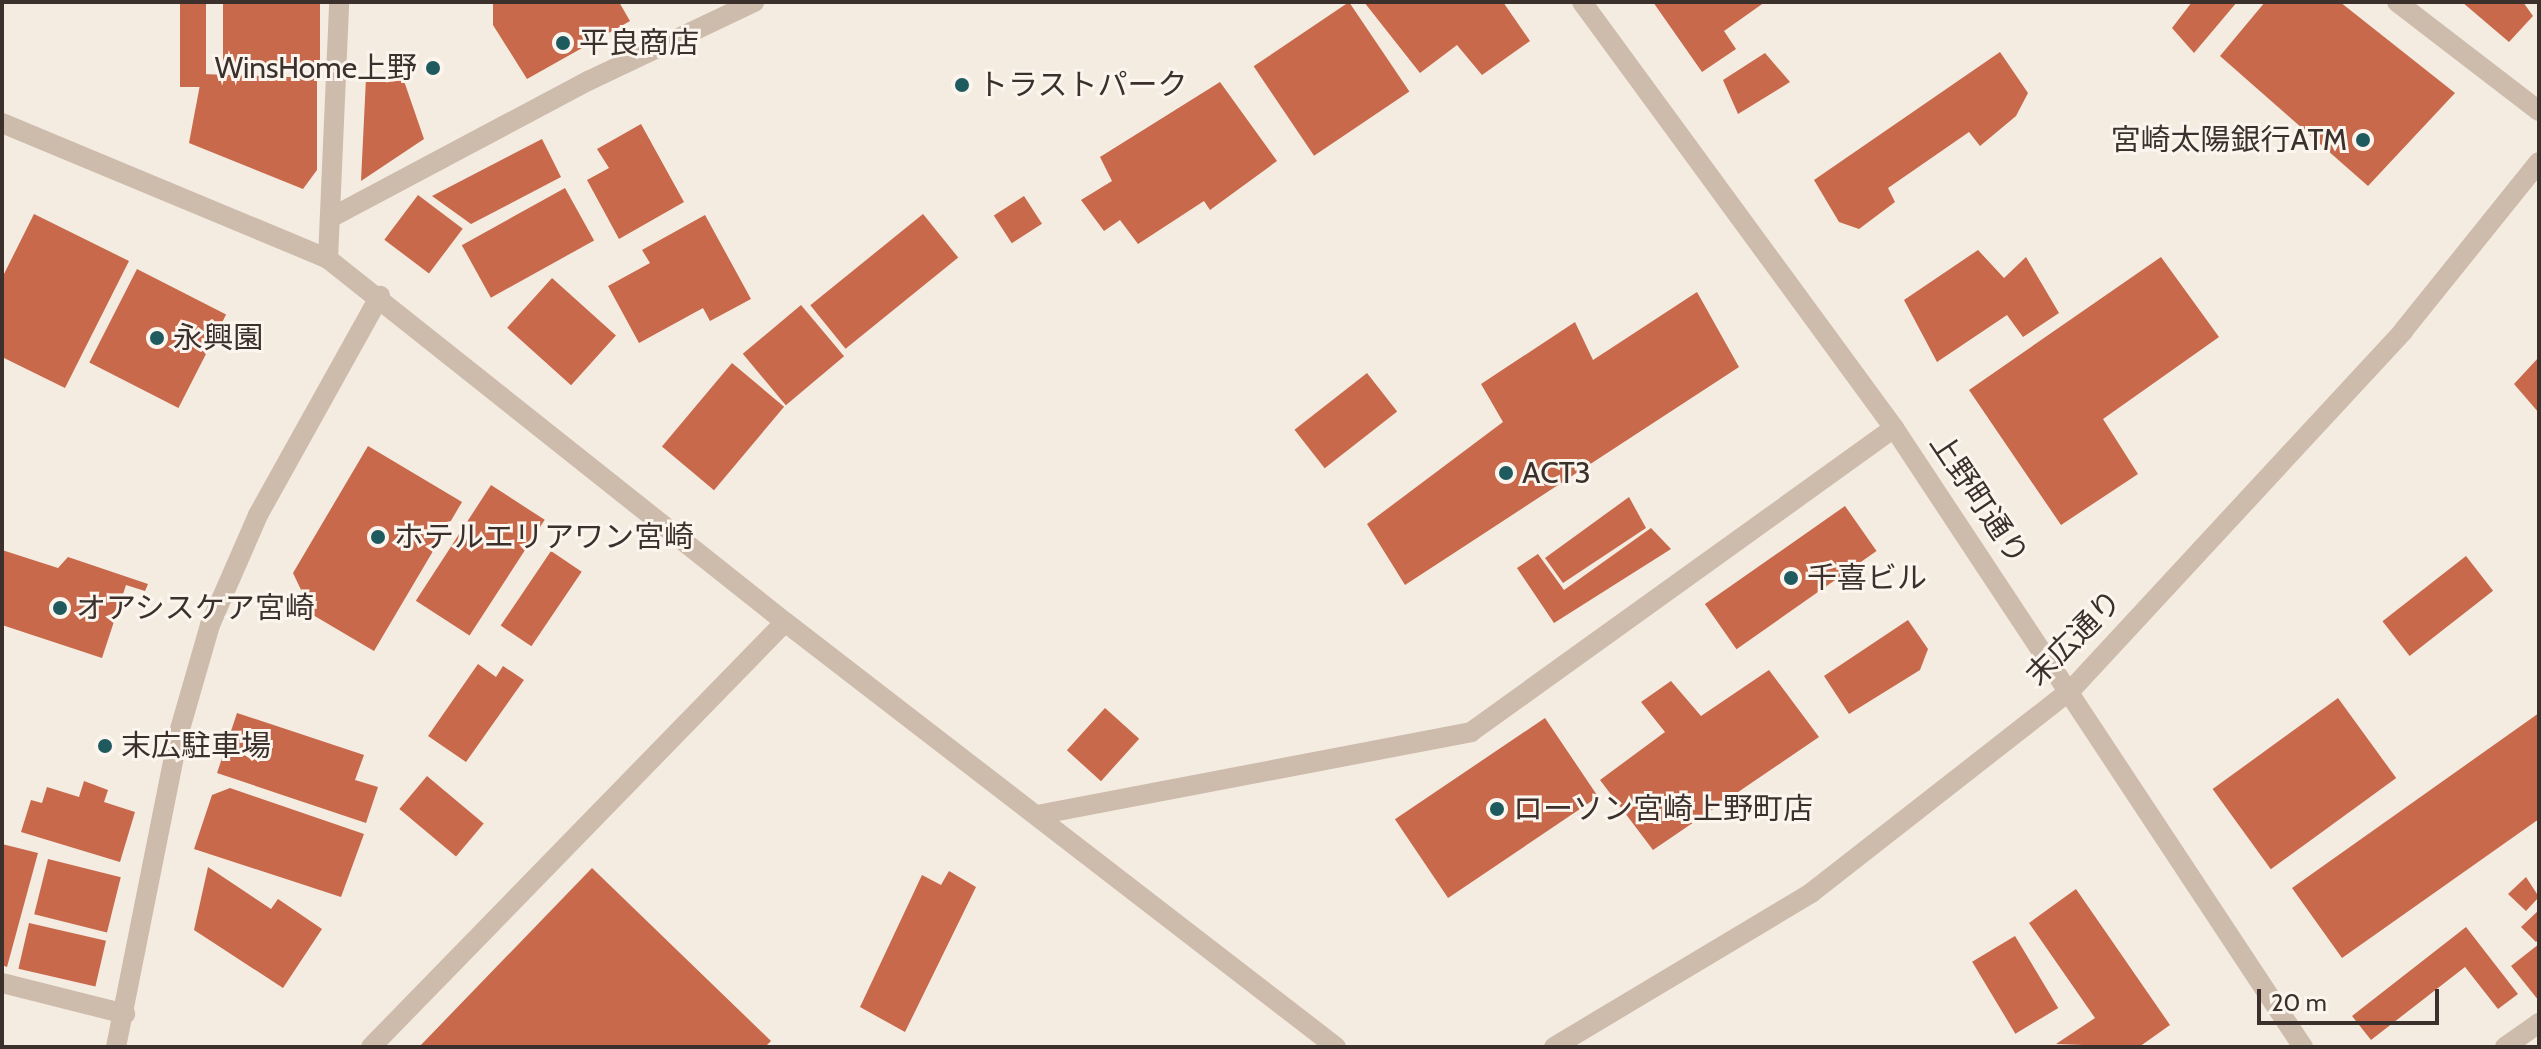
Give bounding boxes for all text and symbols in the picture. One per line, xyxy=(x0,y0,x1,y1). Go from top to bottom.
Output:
place label: 平良商店 xyxy=(579,25,699,61)
marker: 平良商店 xyxy=(554,34,572,52)
place label: WinsHome上野 xyxy=(215,50,417,86)
marker: WinsHome上野 xyxy=(424,59,442,77)
place label: トラストパーク xyxy=(978,67,1188,103)
marker: トラストパーク xyxy=(953,76,971,94)
place label: 宮崎太陽銀行ATM xyxy=(2111,122,2347,158)
marker: 宮崎太陽銀行ATM xyxy=(2354,131,2372,149)
place label: 永興園 xyxy=(173,320,263,356)
marker: 永興園 xyxy=(148,329,166,347)
street label: 上野町通り xyxy=(1922,427,2036,571)
place label: ACT3 xyxy=(1522,455,1591,491)
marker: ACT3 xyxy=(1497,464,1515,482)
place label: ホテルエリアワン宮崎 xyxy=(394,519,694,555)
marker: ホテルエリアワン宮崎 xyxy=(369,528,387,546)
place label: 千喜ビル xyxy=(1807,560,1927,596)
marker: 千喜ビル xyxy=(1782,569,1800,587)
street label: 末広通り xyxy=(2019,583,2129,693)
place label: オアシスケア宮崎 xyxy=(76,590,316,626)
marker: オアシスケア宮崎 xyxy=(51,599,69,617)
place label: 末広駐車場 xyxy=(121,728,271,764)
marker: 末広駐車場 xyxy=(96,737,114,755)
place label: ローソン宮崎上野町店 xyxy=(1513,791,1813,827)
marker: ローソン宮崎上野町店 xyxy=(1488,800,1506,818)
scale bar xyxy=(2261,973,2443,1023)
text: 20 m xyxy=(2271,988,2327,1017)

